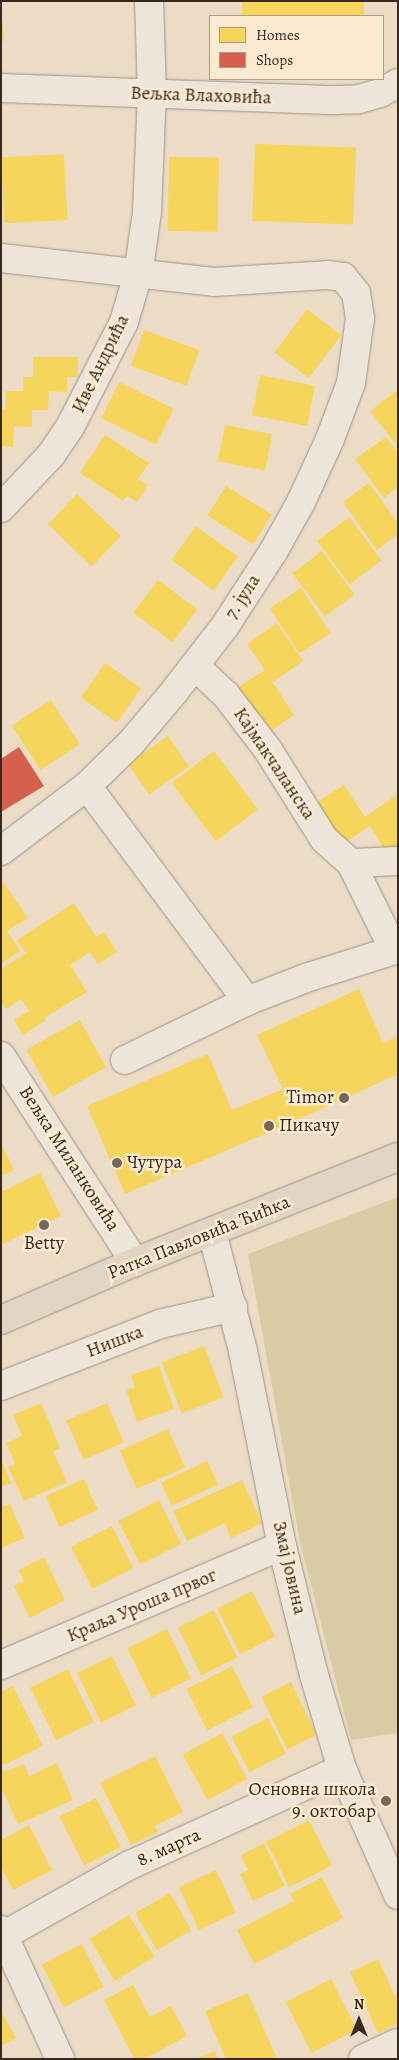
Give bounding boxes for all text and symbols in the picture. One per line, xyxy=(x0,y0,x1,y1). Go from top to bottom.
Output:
legend xyxy=(209,15,384,80)
text: Homes xyxy=(256,25,300,45)
text: Shops xyxy=(256,50,293,70)
street label: Вељка Влаховића xyxy=(130,82,272,110)
street label: Иве Андрића xyxy=(67,311,135,417)
street label: 7. јула xyxy=(220,570,266,624)
street label: Кајмакчаланска xyxy=(228,704,320,824)
street label: Вељка Миланковића xyxy=(14,1082,124,1236)
place label: Timor xyxy=(286,1087,334,1109)
marker: Timor xyxy=(338,1092,350,1104)
place label: Пикачу xyxy=(279,1115,339,1137)
marker: Пикачу xyxy=(263,1120,275,1132)
place label: Чутура xyxy=(127,1152,182,1174)
marker: Чутура xyxy=(111,1157,123,1169)
street label: Ратка Павловића Ћићка xyxy=(105,1191,293,1285)
marker: Betty xyxy=(38,1219,50,1231)
place label: Betty xyxy=(24,1233,64,1255)
street label: Нишка xyxy=(83,1321,147,1363)
street label: Змај Јовина xyxy=(267,1519,311,1617)
street label: Краља Уроша првог xyxy=(64,1564,220,1648)
place label: Основна школа 9. октобар xyxy=(249,1779,376,1823)
marker: Основна школа 9. октобар xyxy=(380,1795,392,1807)
street label: 8. марта xyxy=(134,1824,204,1872)
north arrow xyxy=(334,1995,384,2045)
text: N xyxy=(354,1995,364,2014)

